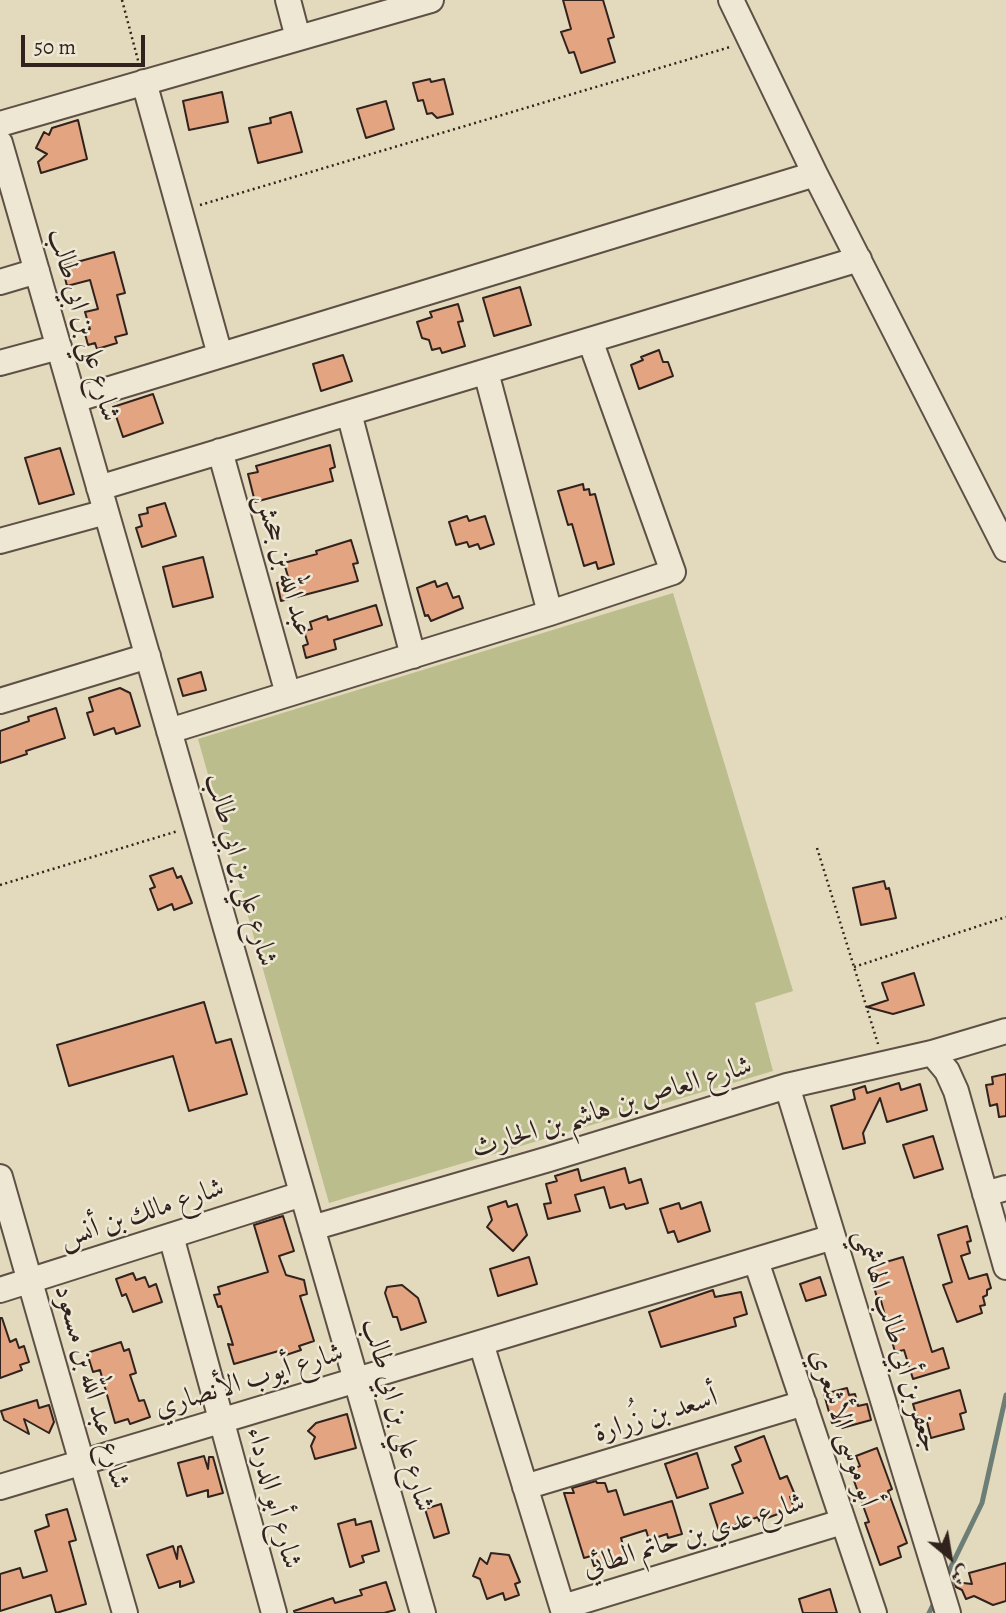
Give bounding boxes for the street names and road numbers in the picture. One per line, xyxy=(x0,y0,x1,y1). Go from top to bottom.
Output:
street label: شارع علي بن ابي طالب xyxy=(39,224,127,426)
street label: عبد الله بن جحش xyxy=(246,489,320,641)
street label: شارع علي بن ابي طالب xyxy=(196,769,284,971)
street label: شارع العاص بن هاشم بن الحارث xyxy=(468,1049,756,1167)
street label: شارع مالك بن أنس xyxy=(55,1172,229,1256)
street label: جعفر بن أبي طالب الهاشمي xyxy=(846,1225,946,1457)
street label: شارع عبد الله بن مسعود xyxy=(46,1281,136,1493)
street label: شارع علي بن ابي طالب xyxy=(353,1314,441,1516)
street label: شارع أيوب الأنصاري xyxy=(151,1336,347,1426)
street label: أبو موسى الأشعري xyxy=(802,1345,884,1511)
street label: أسعد بن زُرارة xyxy=(590,1381,722,1451)
street label: شارع أبو الدرداء xyxy=(238,1423,308,1573)
street label: شارع عدي بن حاتم الطائي xyxy=(579,1486,809,1586)

